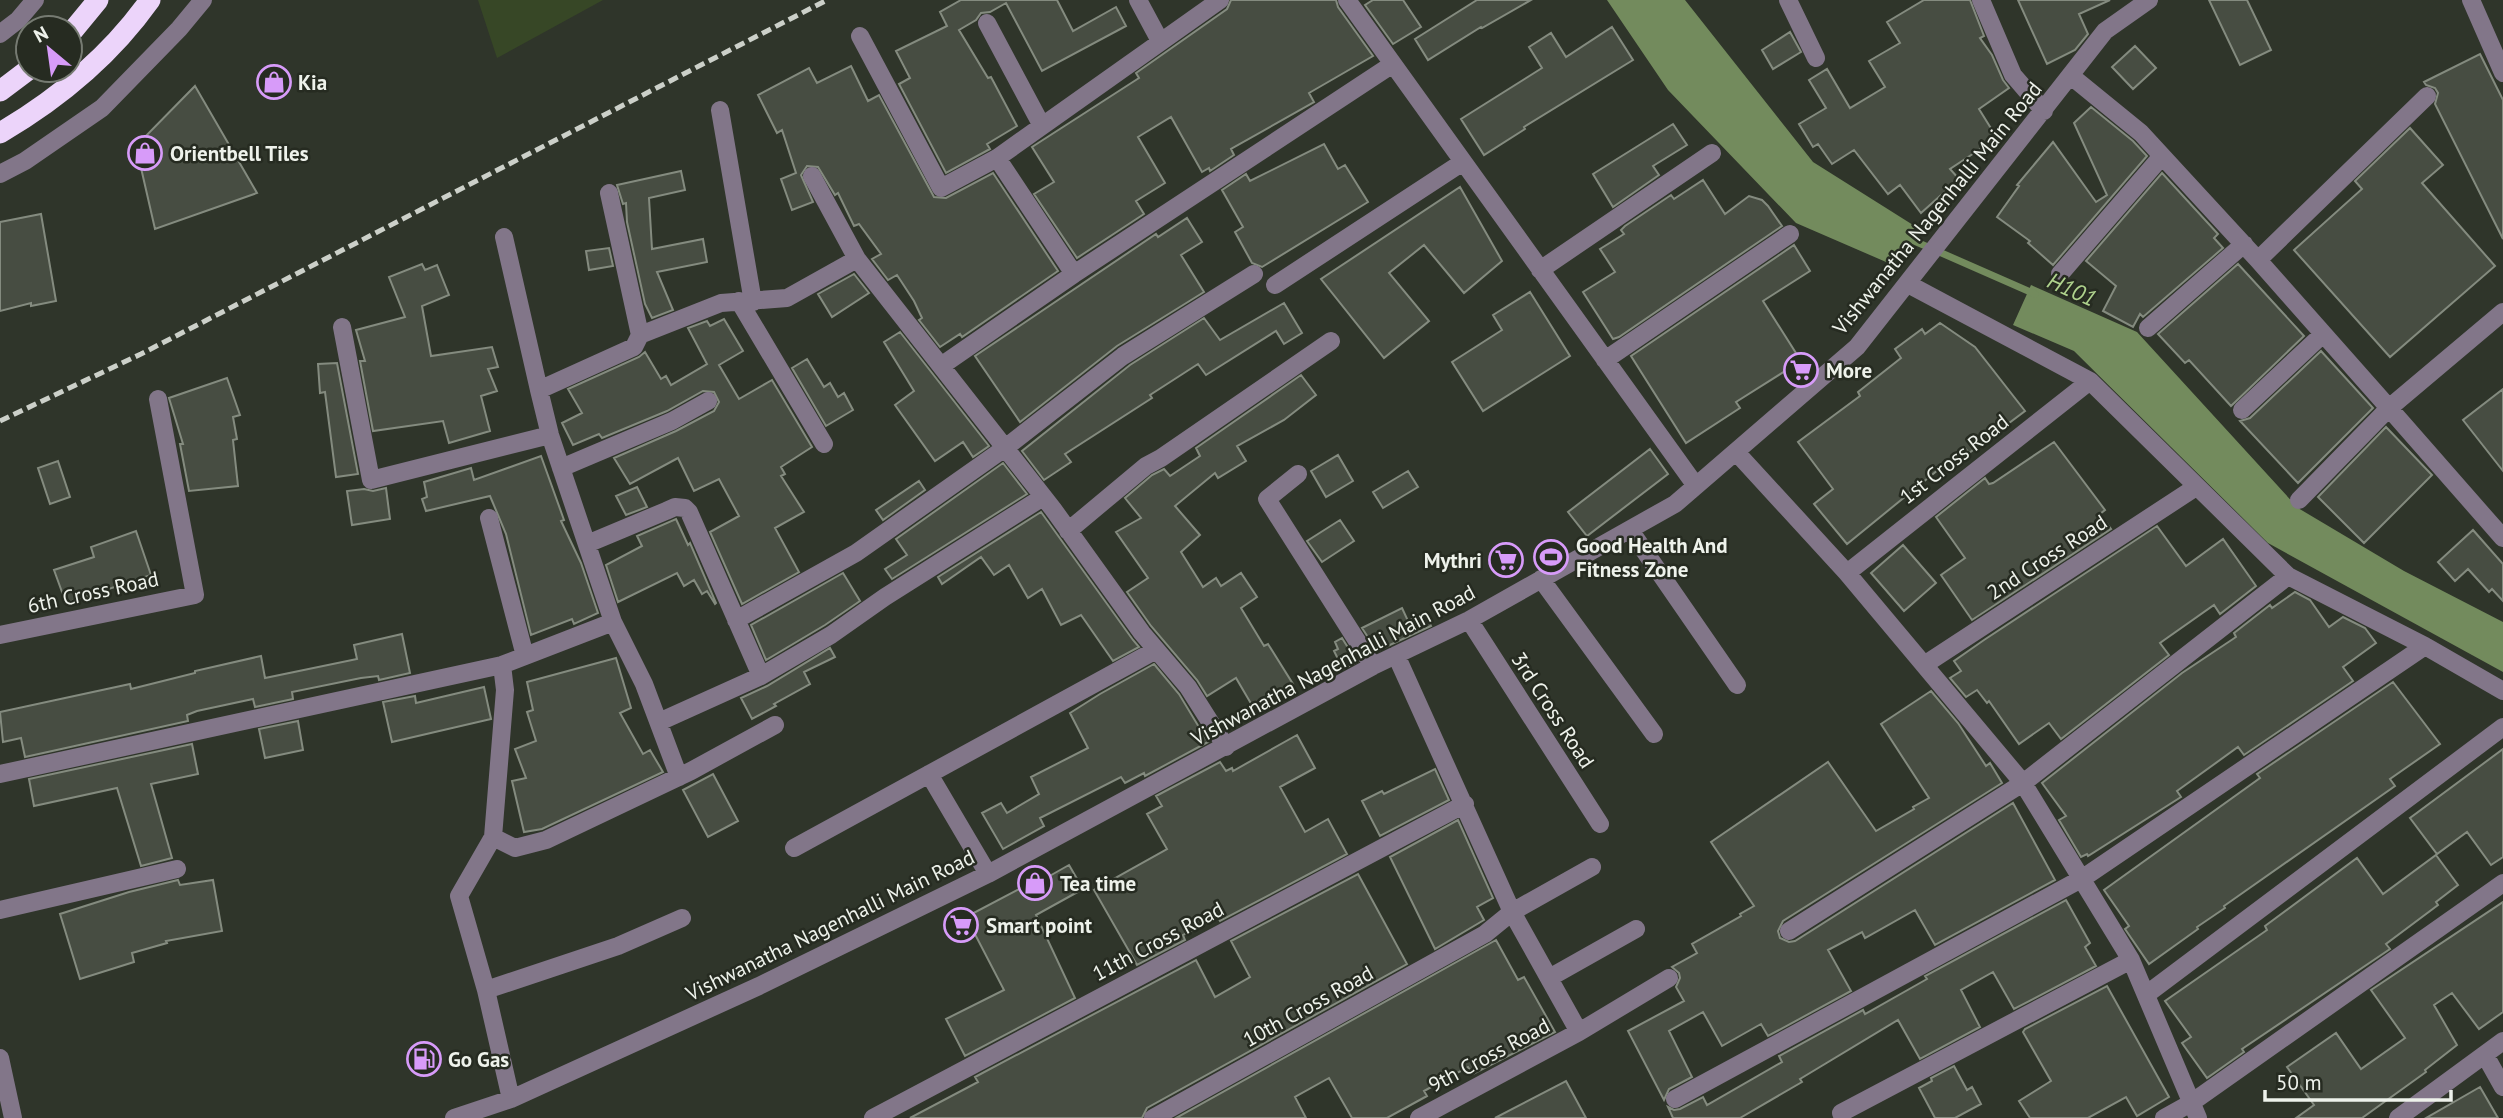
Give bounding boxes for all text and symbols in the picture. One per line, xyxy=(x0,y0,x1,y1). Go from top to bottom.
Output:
north arrow xyxy=(14,14,84,84)
text: N xyxy=(29,21,52,48)
shop icon: Kia xyxy=(255,63,293,101)
place label: Kia xyxy=(298,69,327,96)
street label: Vishwanatha Nagenhalli Main Road xyxy=(1826,76,2048,341)
shop icon: Orientbell Tiles xyxy=(126,134,164,172)
place label: Orientbell Tiles xyxy=(170,140,309,167)
water label: H101 xyxy=(2043,265,2101,313)
supermarket icon: More xyxy=(1782,351,1820,389)
place label: More xyxy=(1826,357,1872,384)
street label: 1st Cross Road xyxy=(1894,408,2014,510)
street label: 2nd Cross Road xyxy=(1982,508,2112,606)
place label: Good Health And Fitness Zone xyxy=(1576,532,1728,583)
sports icon: Good Health And Fitness Zone xyxy=(1532,538,1570,576)
supermarket icon: Mythri xyxy=(1487,541,1525,579)
place label: Mythri xyxy=(1424,547,1482,574)
street label: 6th Cross Road xyxy=(25,565,161,619)
street label: Vishwanatha Nagenhalli Main Road xyxy=(1185,578,1480,752)
street label: 3rd Cross Road xyxy=(1505,647,1601,773)
street label: Vishwanatha Nagenhalli Main Road xyxy=(680,843,979,1007)
shop icon: Tea time xyxy=(1016,864,1054,902)
place label: Tea time xyxy=(1060,870,1136,897)
street label: 11th Cross Road xyxy=(1088,895,1228,987)
supermarket icon: Smart point xyxy=(942,906,980,944)
place label: Smart point xyxy=(986,912,1093,939)
street label: 10th Cross Road xyxy=(1238,959,1378,1053)
street label: 9th Cross Road xyxy=(1424,1012,1554,1098)
fuel station icon: Go Gas xyxy=(405,1040,443,1078)
place label: Go Gas xyxy=(448,1046,509,1073)
scale bar xyxy=(2265,1058,2450,1102)
text: 50 m xyxy=(2276,1069,2322,1096)

